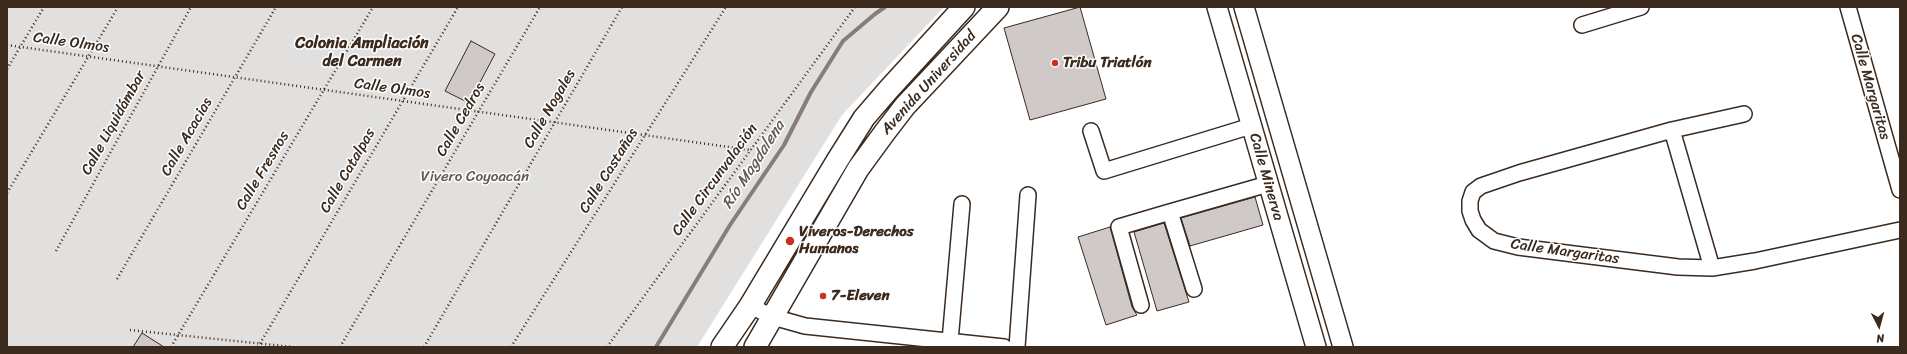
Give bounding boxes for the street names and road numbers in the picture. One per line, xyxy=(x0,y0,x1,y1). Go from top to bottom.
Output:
street label: Avenida Universidad xyxy=(878,27,980,139)
street label: Calle Olmos xyxy=(32,29,110,57)
street label: Calle Margaritas xyxy=(1846,32,1894,142)
street label: Calle Nogales xyxy=(520,66,580,152)
street label: Calle Liquidámbar xyxy=(78,68,150,178)
street label: Calle Olmos xyxy=(353,75,431,103)
street label: Calle Cedros xyxy=(433,80,489,160)
street label: Calle Acacias xyxy=(157,95,217,179)
street label: Calle Circunvalación xyxy=(668,121,762,239)
street label: Calle Castañas xyxy=(576,125,642,217)
street label: Calle Catalpas xyxy=(317,126,379,216)
street label: Calle Fresnos xyxy=(232,128,294,214)
street label: Calle Minerva xyxy=(1245,131,1287,223)
street label: Calle Margaritas xyxy=(1510,235,1620,269)

